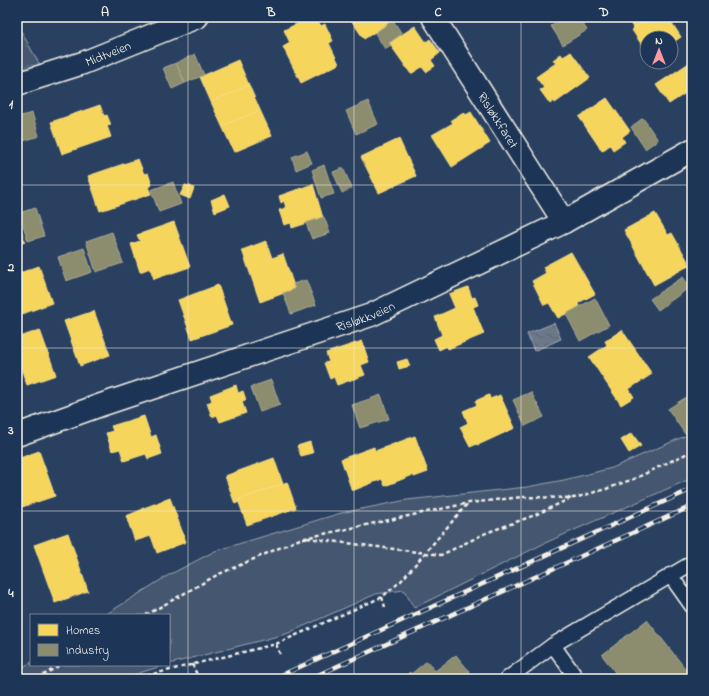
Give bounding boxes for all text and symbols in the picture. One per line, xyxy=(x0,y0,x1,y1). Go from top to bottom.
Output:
text: A xyxy=(101,3,109,22)
text: B xyxy=(266,3,276,22)
text: C xyxy=(434,3,442,22)
text: D xyxy=(598,3,609,22)
north arrow xyxy=(639,30,679,70)
text: N xyxy=(655,33,663,49)
street label: Midtveien xyxy=(83,37,134,72)
street label: Risløkkfaret xyxy=(472,89,523,153)
text: 1 xyxy=(9,95,14,114)
text: 2 xyxy=(7,258,15,277)
street label: Risløkkveien xyxy=(334,297,398,337)
text: 3 xyxy=(7,421,14,440)
text: 4 xyxy=(7,584,14,603)
legend xyxy=(30,614,170,666)
text: Homes xyxy=(66,622,100,640)
text: Industry xyxy=(66,642,109,661)

